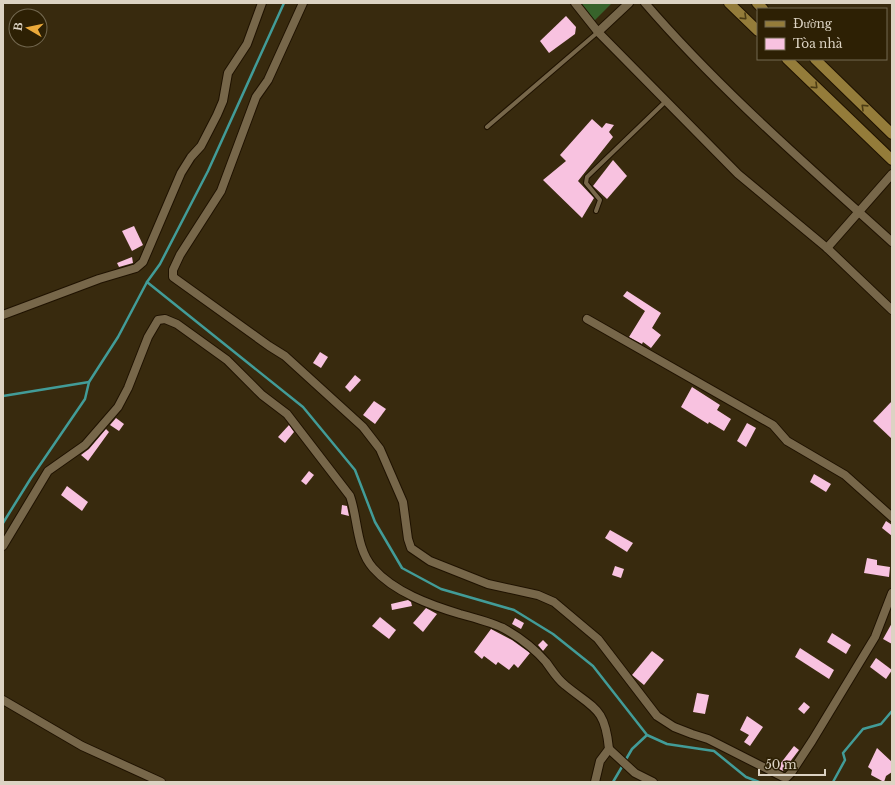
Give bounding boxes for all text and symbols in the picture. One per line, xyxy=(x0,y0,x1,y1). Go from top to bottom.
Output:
north arrow xyxy=(8,8,48,48)
legend xyxy=(757,8,887,60)
one-way arrow xyxy=(739,12,747,20)
text: Đường xyxy=(793,16,833,31)
text: B xyxy=(11,21,26,32)
text: Tòa nhà xyxy=(793,36,843,51)
one-way arrow xyxy=(810,81,818,89)
one-way arrow xyxy=(861,104,869,111)
scale bar xyxy=(759,751,825,777)
text: 50 m xyxy=(765,757,797,772)

